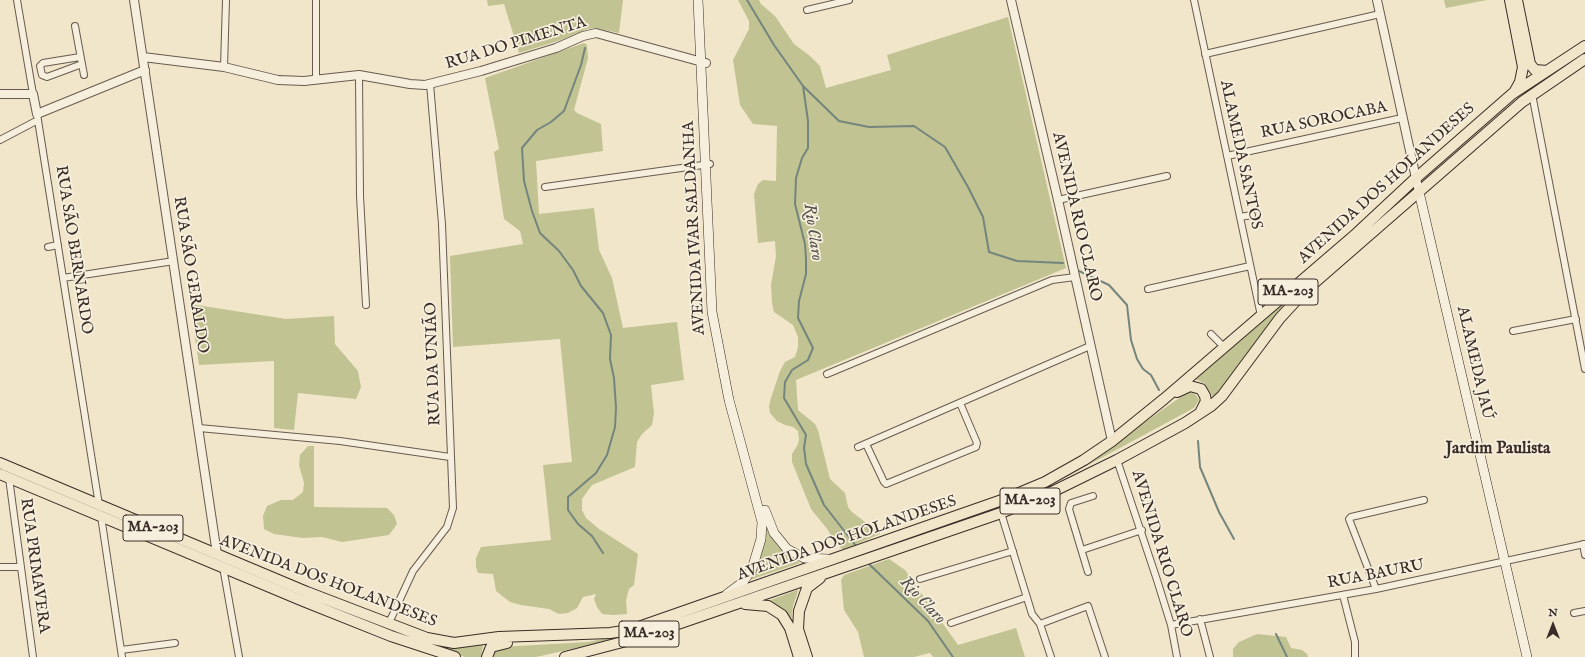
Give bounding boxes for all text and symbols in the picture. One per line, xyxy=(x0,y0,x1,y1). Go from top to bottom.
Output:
street label: RUA DO PIMENTA xyxy=(443,13,589,75)
street label: ALAMEDA SANTOS xyxy=(1215,79,1265,231)
street label: RUA SOROCABA xyxy=(1259,98,1389,144)
street label: AVENIDA DOS HOLANDESES xyxy=(1295,100,1479,268)
street label: AVENIDA IVAR SALDANHA xyxy=(680,120,710,336)
street label: AVENIDA RIO CLARO xyxy=(1047,130,1105,304)
street label: RUA SÃO BERNARDO xyxy=(50,164,96,336)
street label: RUA SÃO GERALDO xyxy=(168,195,212,355)
water label: Rio Claro xyxy=(798,202,826,262)
road number: MA-203 xyxy=(1258,279,1318,305)
street label: RUA DA UNIÃO xyxy=(422,302,446,426)
street label: ALAMEDA JAÚ xyxy=(1452,304,1496,422)
district label: Jardim Paulista xyxy=(1446,440,1550,460)
street label: AVENIDA RIO CLARO xyxy=(1126,468,1196,640)
road number: MA-203 xyxy=(1000,488,1060,514)
street label: AVENIDA DOS HOLANDESES xyxy=(735,492,959,586)
street label: RUA PRIMAVERA xyxy=(15,497,53,635)
road number: MA-203 xyxy=(123,515,183,541)
street label: AVENIDA DOS HOLANDESES xyxy=(217,532,439,632)
street label: RUA BAURU xyxy=(1326,556,1426,594)
water label: Rio Claro xyxy=(895,573,949,629)
north arrow xyxy=(1533,605,1573,645)
text: N xyxy=(1548,606,1558,620)
road number: MA-203 xyxy=(619,621,679,647)

